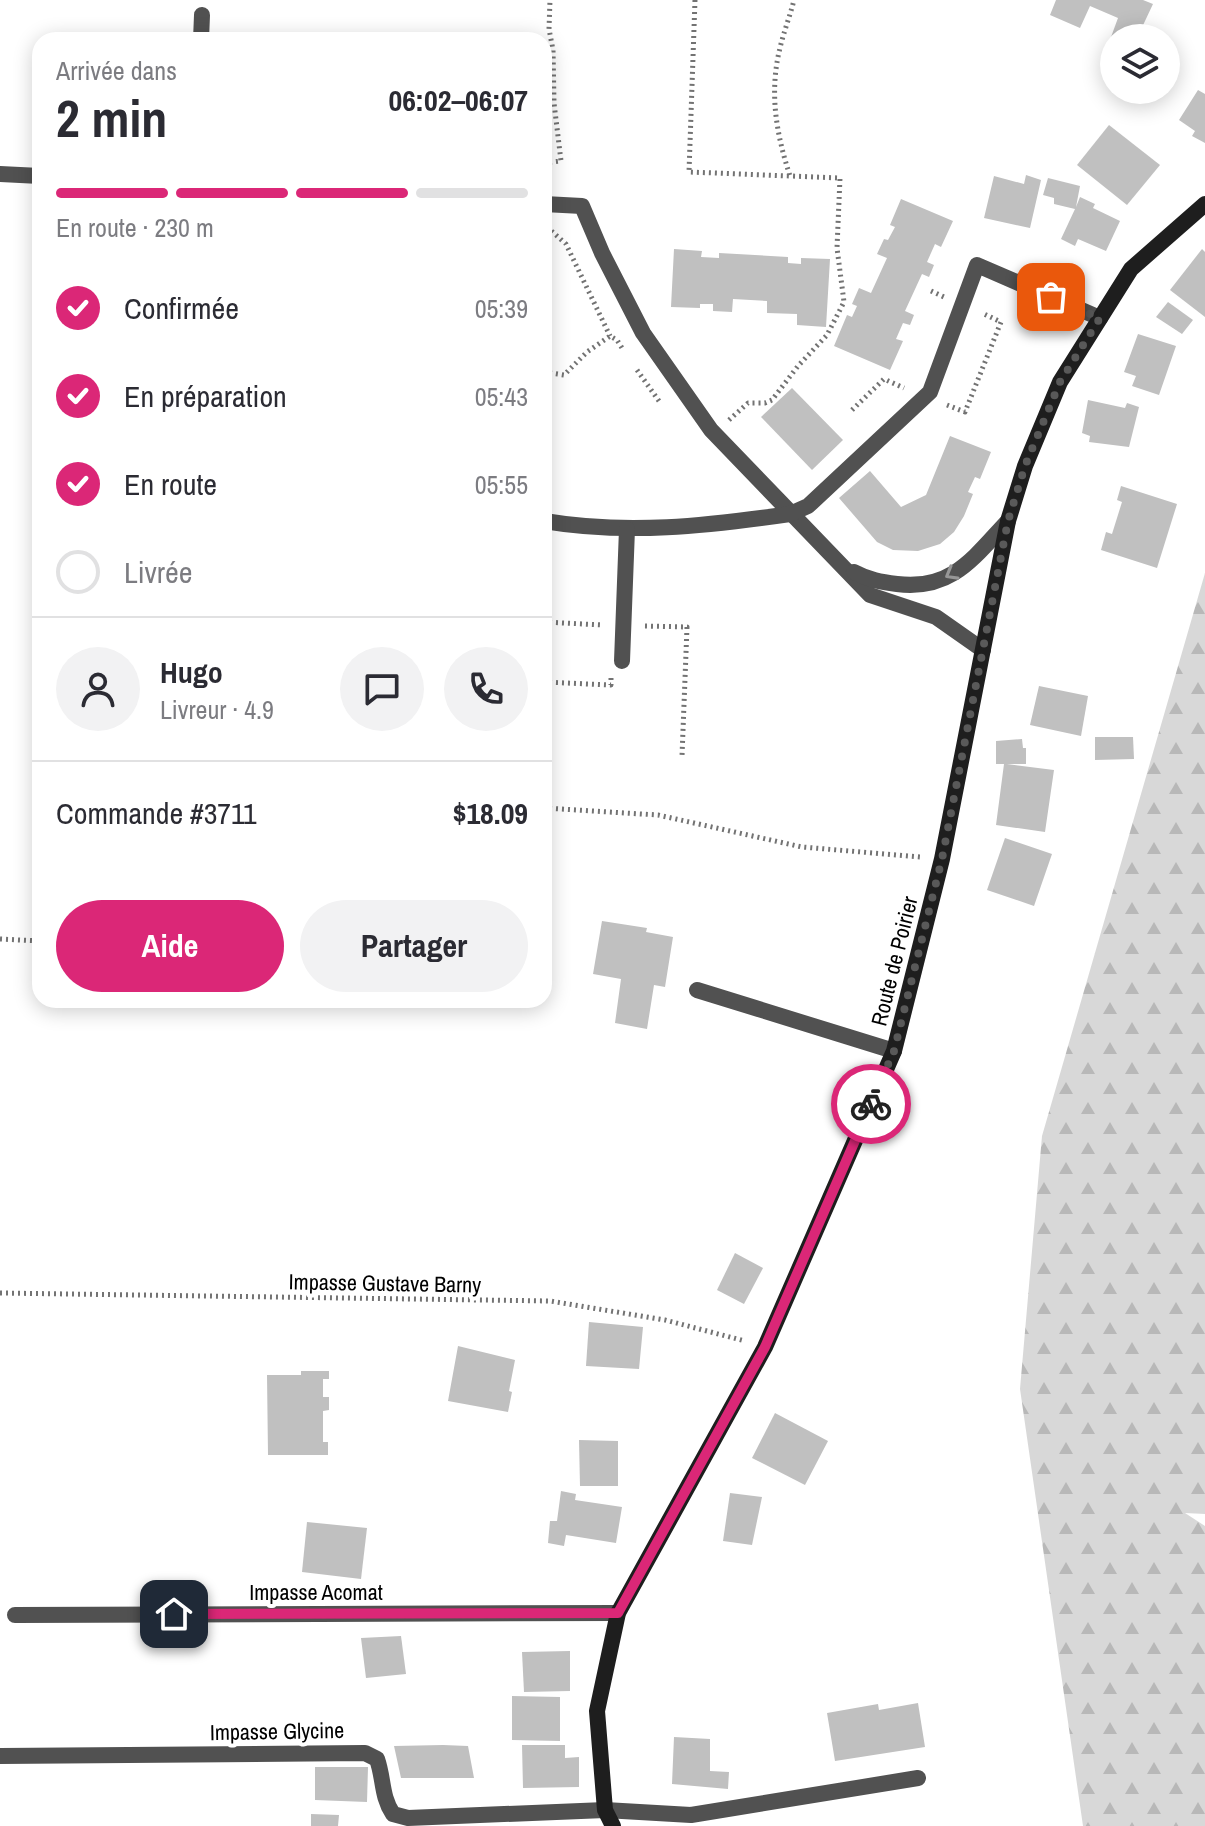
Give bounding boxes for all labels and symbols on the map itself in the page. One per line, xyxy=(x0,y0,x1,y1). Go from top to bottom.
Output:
pin xyxy=(1017,263,1085,331)
one-way arrow xyxy=(946,564,960,580)
street label: Route de Poirier xyxy=(863,893,925,1029)
courier xyxy=(831,1064,911,1144)
street label: Impasse Gustave Barny xyxy=(288,1266,482,1300)
street label: Impasse Acomat xyxy=(249,1577,383,1607)
pin xyxy=(140,1580,208,1648)
street label: Impasse Glycine xyxy=(210,1715,344,1747)

